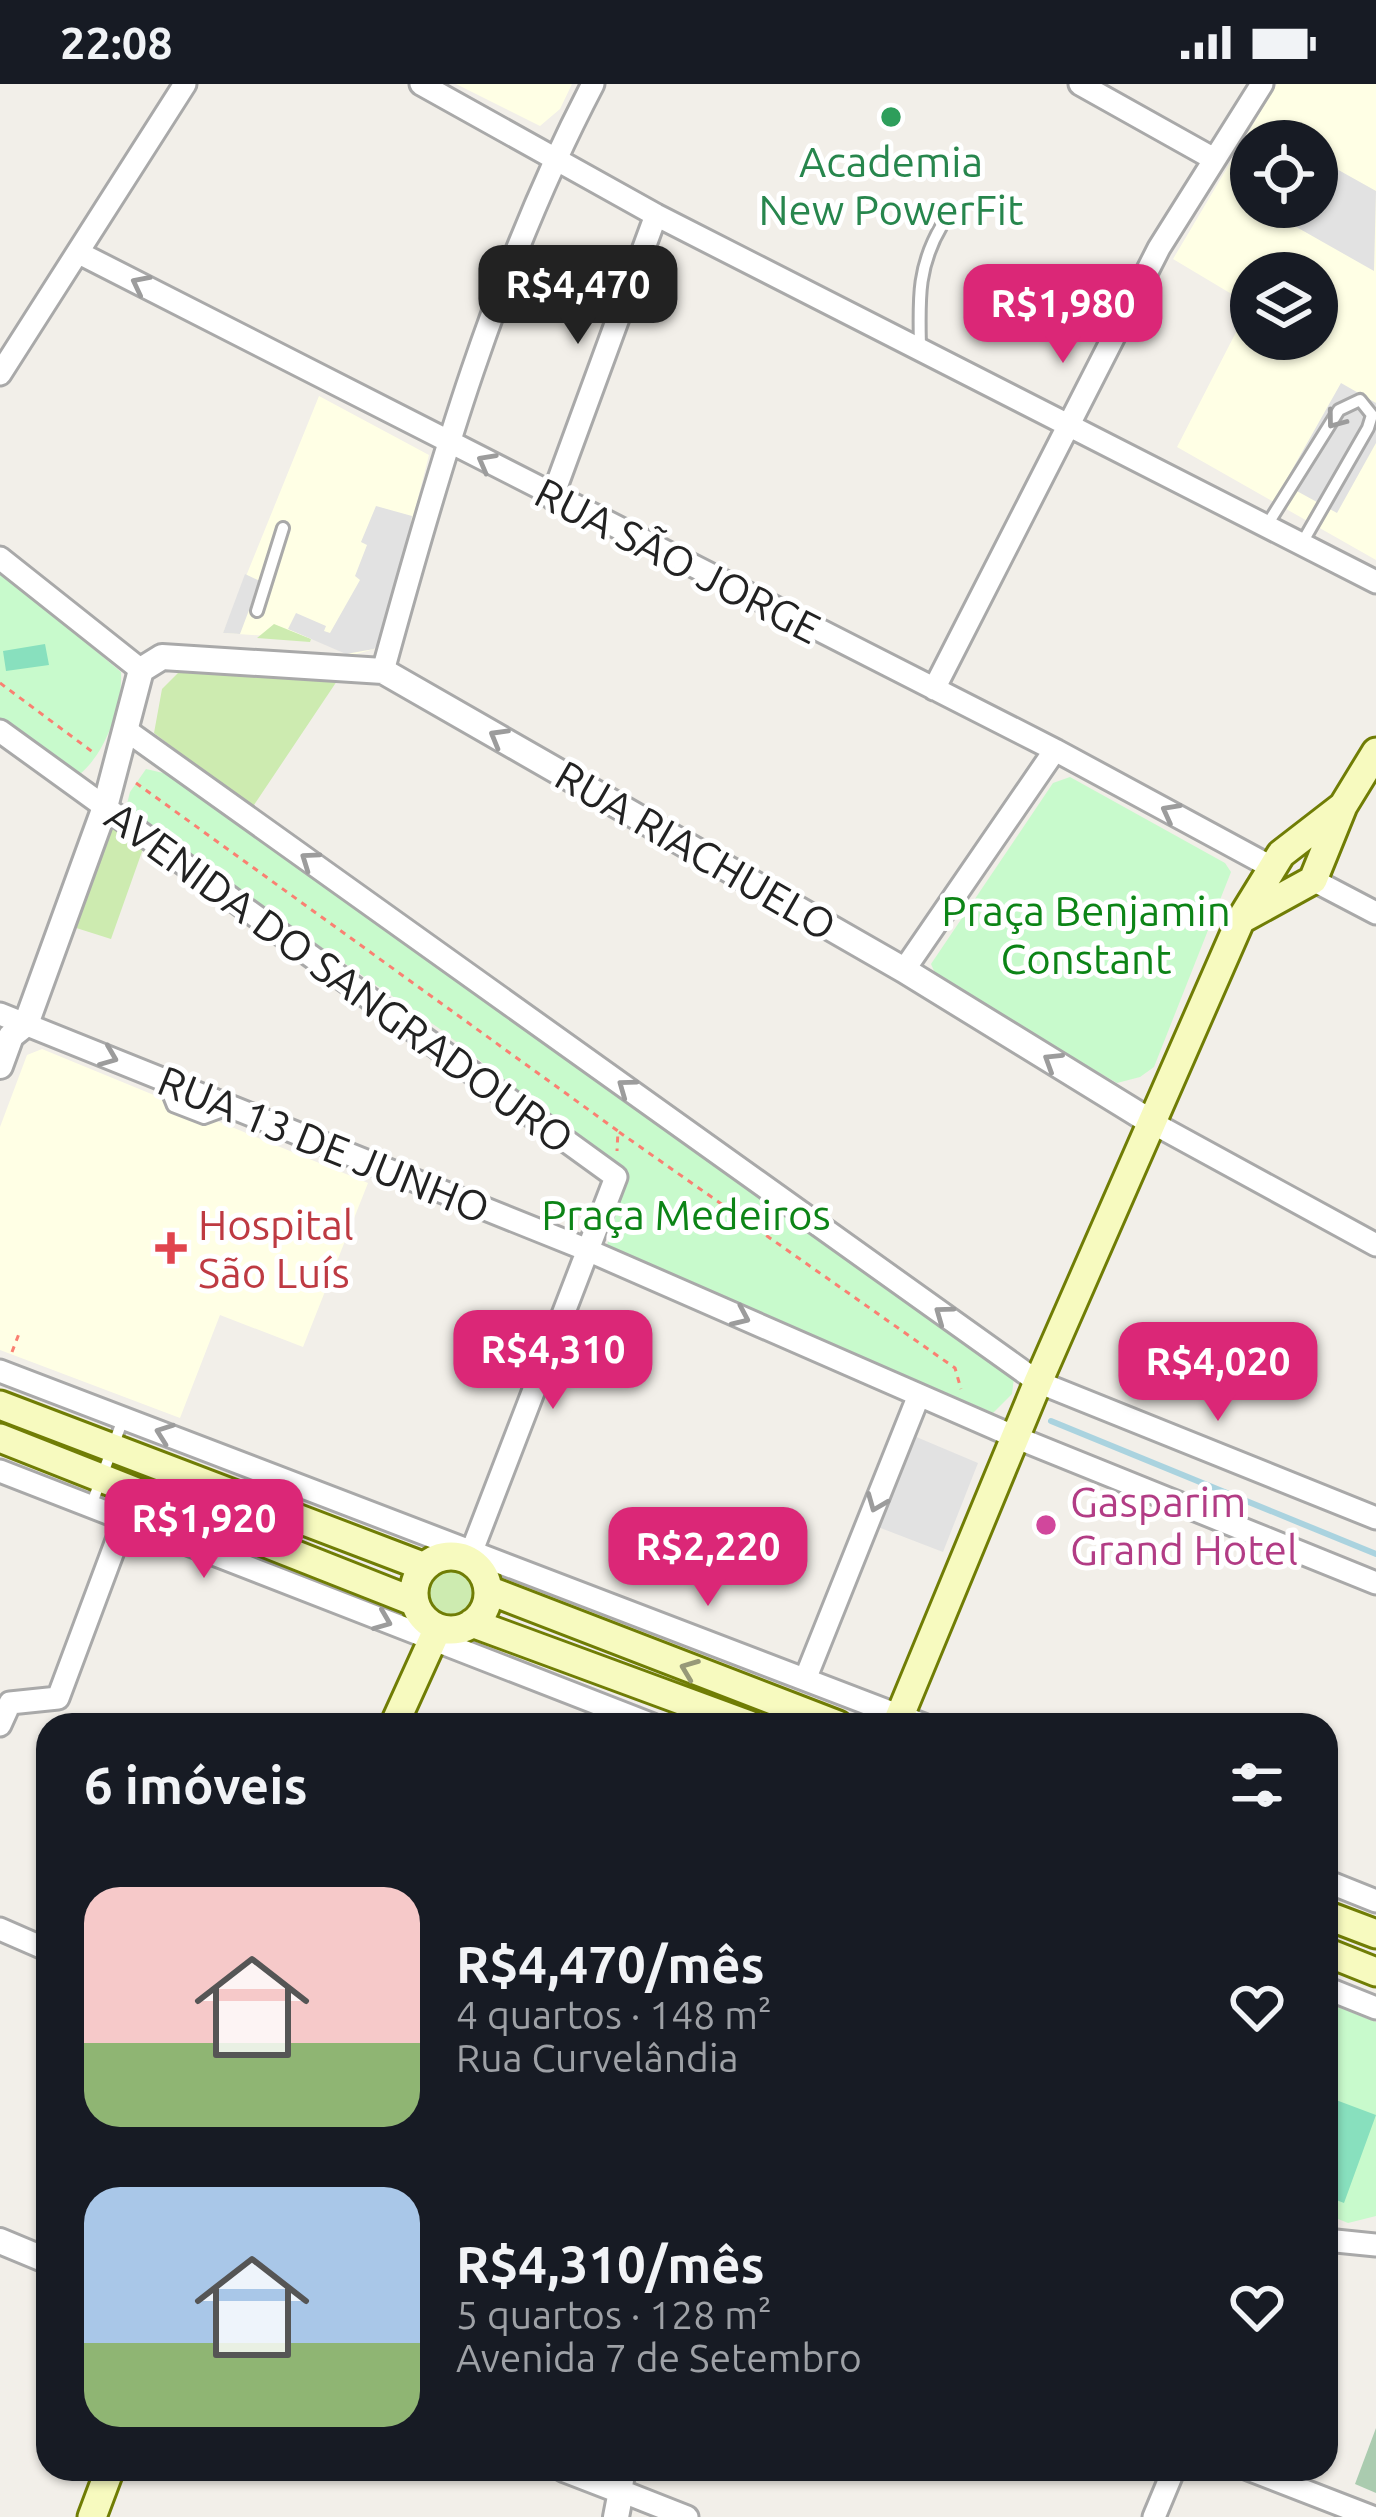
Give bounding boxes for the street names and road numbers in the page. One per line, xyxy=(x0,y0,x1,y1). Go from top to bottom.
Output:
street label: RUA SÃO JORGE xyxy=(528,468,828,652)
street label: RUA RIACHUELO xyxy=(548,751,844,949)
street label: AVENIDA DO SANGRADOURO xyxy=(97,792,583,1162)
street label: RUA 13 DE JUNHO xyxy=(152,1056,496,1232)

